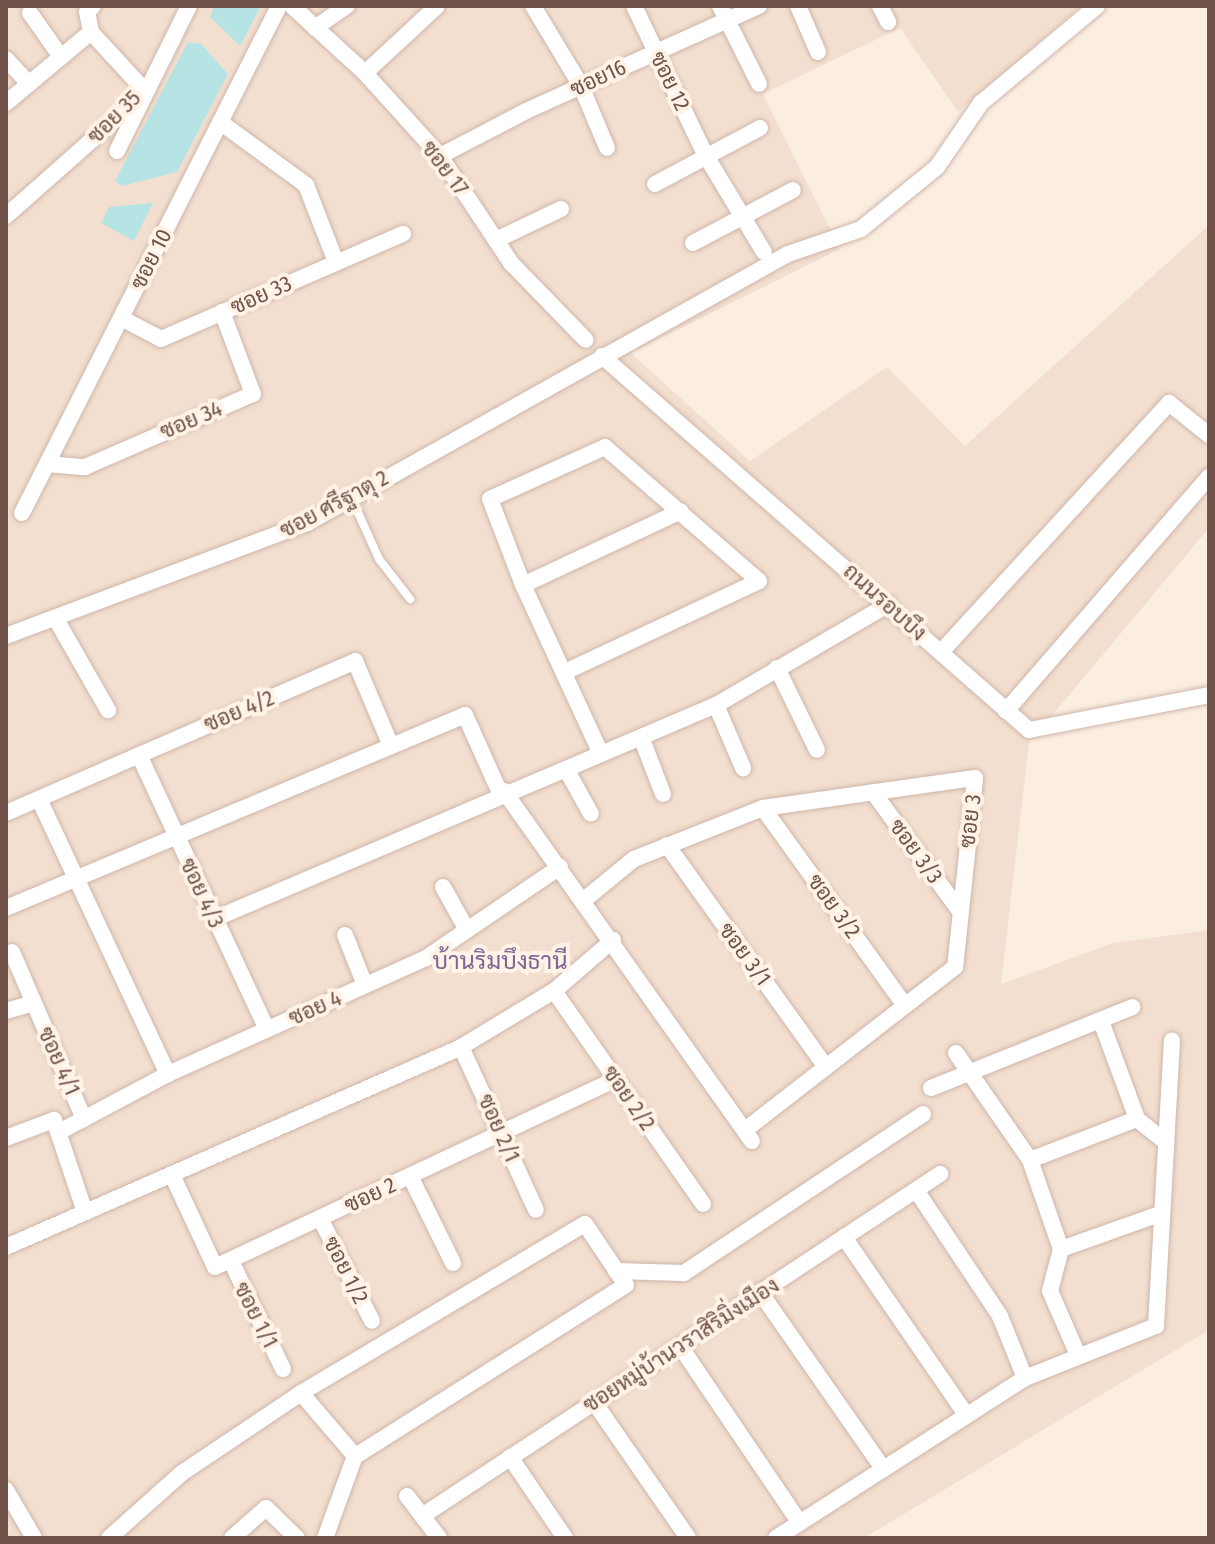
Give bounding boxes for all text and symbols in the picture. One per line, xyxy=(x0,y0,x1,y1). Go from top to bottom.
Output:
street label: ซอย 12 xyxy=(644,47,696,115)
street label: ซอย16 xyxy=(566,54,630,102)
street label: ซอย 35 xyxy=(82,85,146,149)
street label: ซอย 17 xyxy=(416,135,474,201)
street label: ซอย 10 xyxy=(125,224,177,294)
street label: ซอย 33 xyxy=(226,270,296,320)
street label: ซอย 34 xyxy=(156,395,226,445)
street label: ซอย ศรีฐาตุ 2 xyxy=(275,464,393,544)
street label: ถนนรอบบึง xyxy=(838,558,932,646)
street label: ซอย 4/2 xyxy=(200,684,278,738)
street label: ซอย 3 xyxy=(954,793,986,849)
street label: ซอย 3/3 xyxy=(884,814,948,888)
street label: ซอย 4/3 xyxy=(174,854,230,932)
street label: ซอย 3/2 xyxy=(802,869,866,943)
street label: ซอย 3/1 xyxy=(713,917,777,991)
district label: บ้านริมบึงธานี xyxy=(432,948,568,976)
street label: ซอย 4 xyxy=(285,985,345,1031)
street label: ซอย 4/1 xyxy=(32,1023,86,1099)
street label: ซอย 2/2 xyxy=(597,1061,661,1135)
street label: ซอย 2/1 xyxy=(472,1090,526,1166)
street label: ซอย 2 xyxy=(340,1172,400,1218)
street label: ซอย 1/2 xyxy=(318,1232,374,1308)
street label: ซอยหมู่บ้านวราสิริมิ่งเมือง xyxy=(578,1272,784,1418)
street label: ซอย 1/1 xyxy=(228,1278,284,1352)

